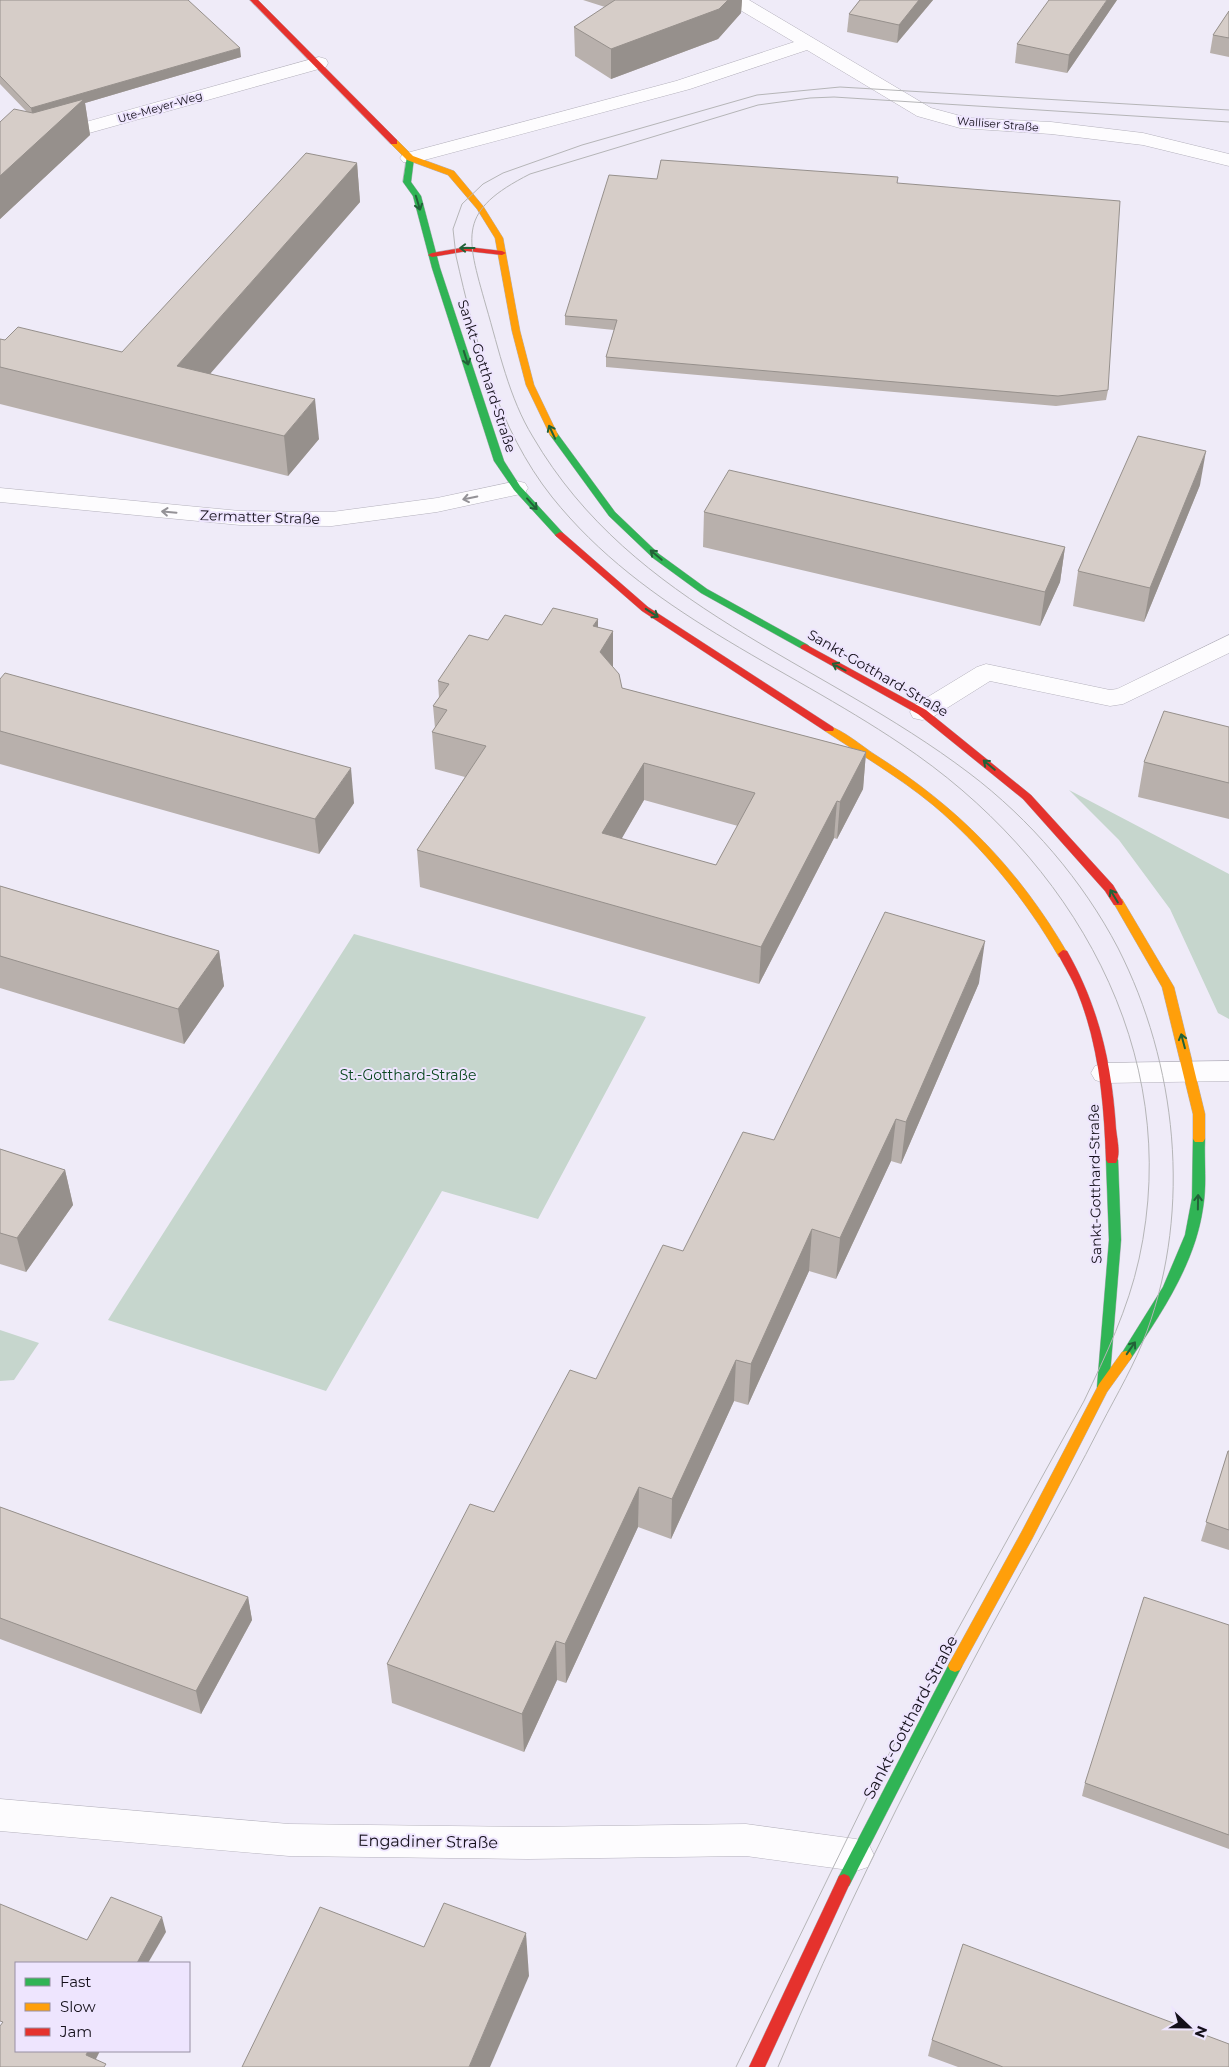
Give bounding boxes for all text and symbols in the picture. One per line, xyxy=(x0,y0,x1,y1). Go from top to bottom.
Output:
street label: Ute-Meyer-Weg xyxy=(116,88,204,126)
street label: Walliser Straße xyxy=(957,113,1040,135)
one-way arrow xyxy=(414,195,424,211)
one-way arrow xyxy=(459,243,475,253)
street label: Sankt-Gotthard-Straße xyxy=(454,297,520,455)
one-way arrow xyxy=(461,350,471,366)
one-way arrow xyxy=(547,425,556,440)
one-way arrow xyxy=(462,494,478,503)
one-way arrow xyxy=(526,498,538,511)
street label: Zermatter Straße xyxy=(200,506,320,528)
one-way arrow xyxy=(161,507,177,516)
one-way arrow xyxy=(650,550,663,561)
one-way arrow xyxy=(645,608,659,619)
street label: Sankt-Gotthard-Straße xyxy=(804,625,952,721)
one-way arrow xyxy=(832,662,847,672)
one-way arrow xyxy=(983,760,996,771)
one-way arrow xyxy=(1108,889,1118,903)
one-way arrow xyxy=(1177,1034,1187,1050)
park label: St.-Gotthard-Straße xyxy=(340,1066,476,1084)
street label: Sankt-Gotthard-Straße xyxy=(1085,1104,1105,1264)
one-way arrow xyxy=(1193,1194,1202,1210)
one-way arrow xyxy=(1126,1341,1136,1355)
street label: Sankt-Gotthard-Straße xyxy=(859,1632,962,1802)
street label: Engadiner Straße xyxy=(358,1831,498,1852)
legend xyxy=(15,1962,190,2052)
text: Fast xyxy=(60,1972,91,1991)
text: Slow xyxy=(60,1997,96,2016)
north arrow xyxy=(1164,2002,1214,2052)
text: Jam xyxy=(59,2022,92,2041)
text: N xyxy=(1191,2023,1212,2040)

